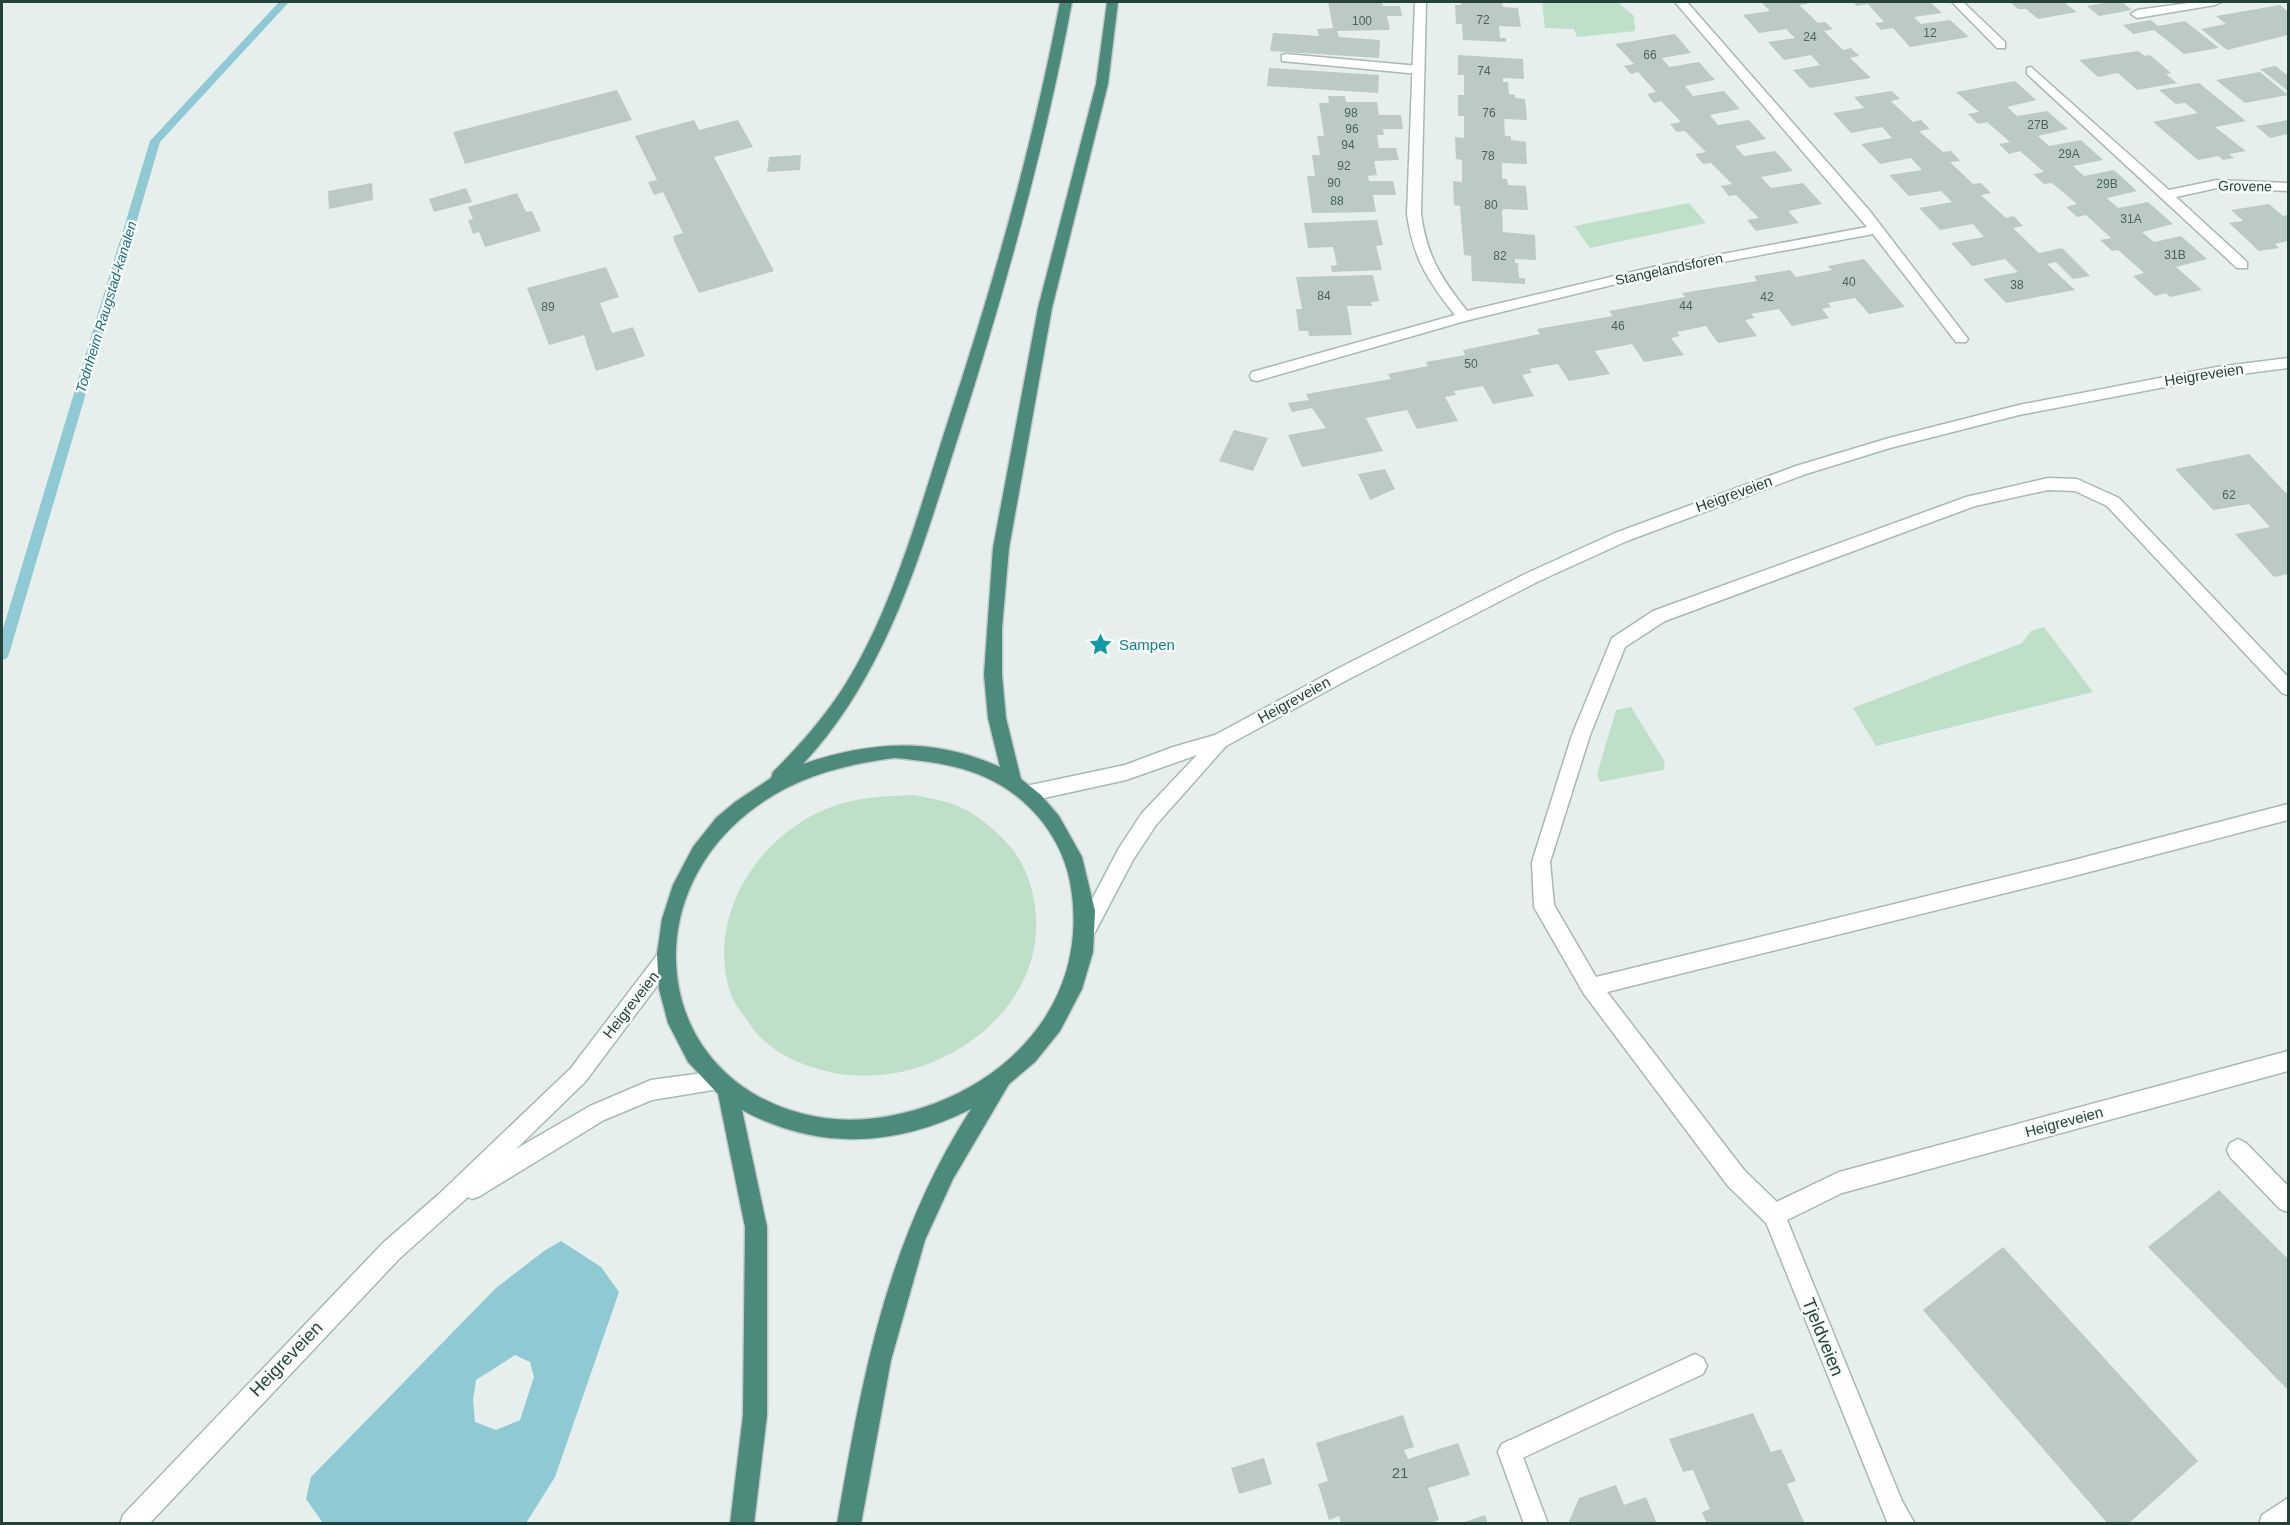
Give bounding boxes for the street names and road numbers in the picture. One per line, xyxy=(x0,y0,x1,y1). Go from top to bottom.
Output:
street label: Grovene xyxy=(2218,178,2272,194)
street label: Stangelandsforen xyxy=(1614,250,1724,288)
street label: Heigreveien xyxy=(2163,360,2245,389)
street label: Heigreveien xyxy=(1693,472,1774,515)
street label: Heigreveien xyxy=(1255,673,1333,726)
street label: Heigreveien xyxy=(599,968,662,1041)
street label: Heigreveien xyxy=(2023,1103,2105,1140)
street label: Tjeldveien xyxy=(1798,1295,1848,1379)
street label: Heigreveien xyxy=(245,1318,327,1400)

